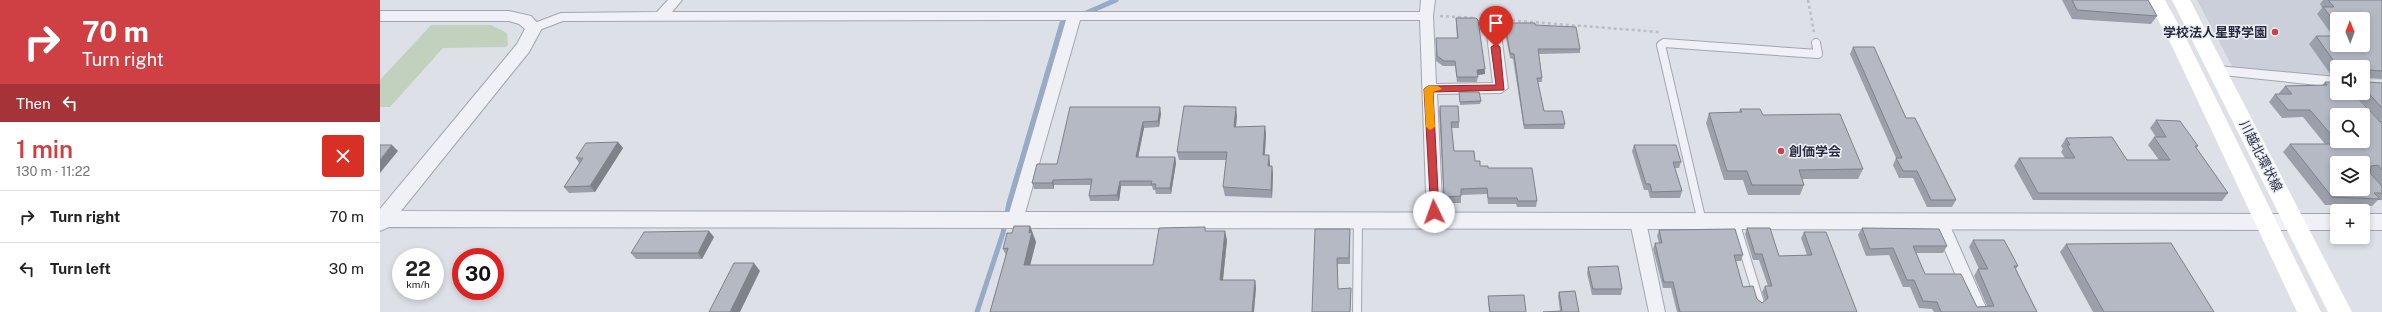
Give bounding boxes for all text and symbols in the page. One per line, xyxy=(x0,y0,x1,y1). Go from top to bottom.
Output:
pin xyxy=(1479,6,1513,47)
icon: arrive xyxy=(1485,12,1507,34)
north arrow xyxy=(2330,12,2370,52)
map controls xyxy=(2330,12,2370,244)
text: 70 m xyxy=(82,15,149,48)
icon: right xyxy=(16,16,68,68)
place label: 学校法人星野学園 xyxy=(2163,25,2267,40)
marker: 学校法人星野学園 xyxy=(2270,27,2280,37)
text: Turn right xyxy=(82,49,164,70)
button: sound xyxy=(2330,60,2370,100)
icon: left xyxy=(59,92,81,114)
text: Then xyxy=(16,95,51,112)
button: search xyxy=(2330,108,2370,148)
street label: 川越北環状線 xyxy=(2237,118,2285,194)
text: 1 min xyxy=(16,135,73,163)
button: close xyxy=(322,135,364,177)
place label: 創価学会 xyxy=(1789,144,1841,159)
marker: 創価学会 xyxy=(1776,146,1786,156)
button: layers xyxy=(2330,156,2370,196)
text: 130 m · 11:22 xyxy=(16,164,90,179)
position arrow xyxy=(1413,191,1455,233)
button: + xyxy=(2330,204,2370,244)
icon: right xyxy=(16,206,38,228)
text: Turn right xyxy=(50,208,120,225)
text: 70 m xyxy=(329,208,364,225)
speed limit sign: 30 xyxy=(452,248,504,300)
text: 22 xyxy=(405,257,431,281)
icon: left xyxy=(16,258,38,280)
text: Turn left xyxy=(50,260,111,277)
text: 30 m xyxy=(329,260,364,277)
text: km/h xyxy=(406,278,430,290)

